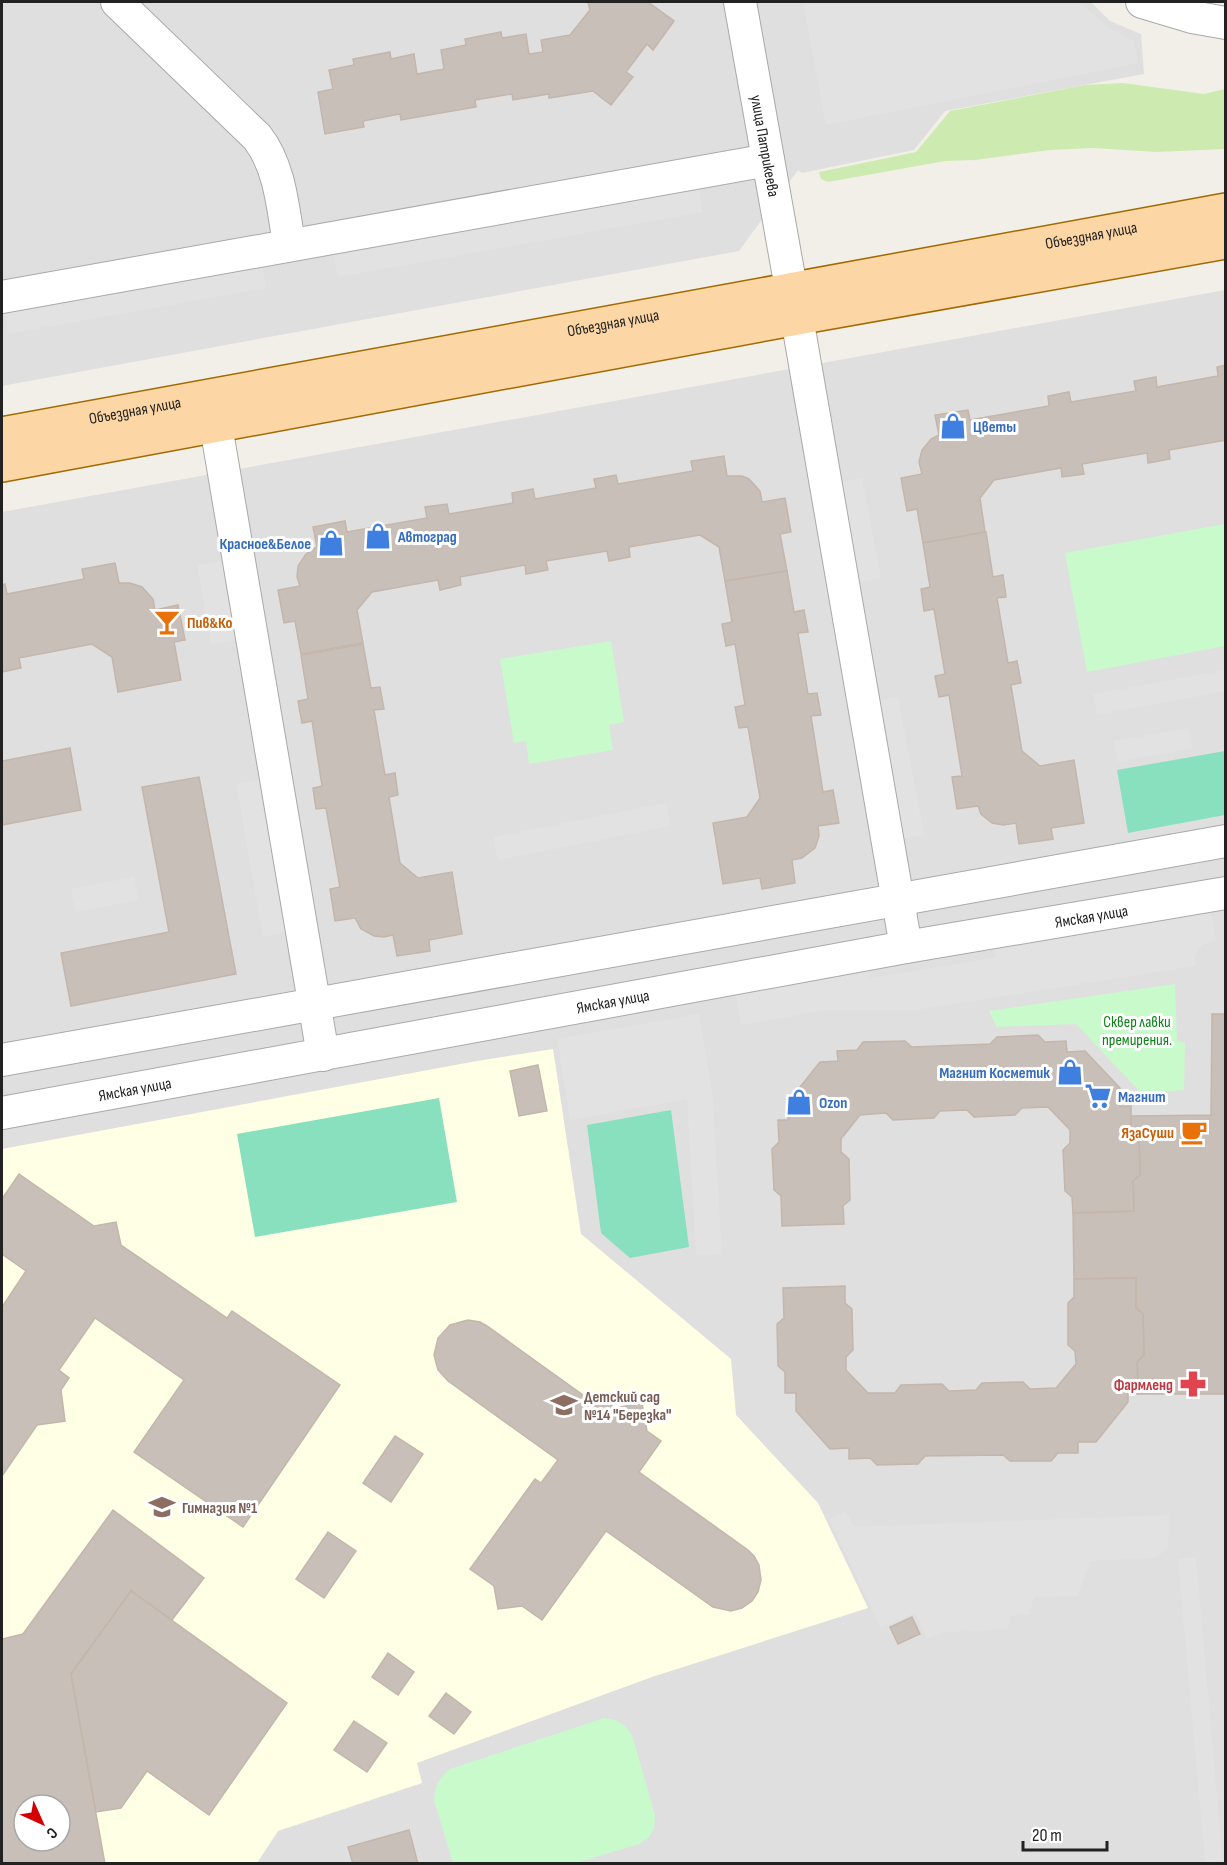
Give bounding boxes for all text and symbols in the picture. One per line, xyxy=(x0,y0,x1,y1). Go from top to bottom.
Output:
street label: улица Патрикеева xyxy=(746,93,783,199)
street label: Объездная улица xyxy=(1044,218,1139,254)
street label: Объездная улица xyxy=(566,306,661,341)
street label: Объездная улица xyxy=(88,393,183,429)
shop icon: Цветы xyxy=(938,411,968,441)
place label: Цветы xyxy=(973,418,1016,437)
shop icon: Автоград xyxy=(363,521,393,551)
shop icon: Красное&Белое xyxy=(316,528,346,558)
place label: Автоград xyxy=(397,528,457,547)
place label: Красное&Белое xyxy=(219,535,311,554)
bar icon: Пив&Ко xyxy=(152,607,182,637)
place label: Пив&Ко xyxy=(187,614,233,633)
street label: Ямская улица xyxy=(1054,902,1130,933)
street label: Ямская улица xyxy=(575,986,651,1018)
park label: Сквер лавки премирения. xyxy=(1102,1013,1172,1050)
shop icon: Магнит Косметик xyxy=(1055,1057,1085,1087)
place label: Магнит Косметик xyxy=(939,1064,1050,1083)
street label: Ямская улица xyxy=(97,1074,173,1106)
supermarket icon: Магнит xyxy=(1083,1081,1113,1111)
shop icon: Ozon xyxy=(784,1087,814,1117)
place label: Магнит xyxy=(1118,1088,1166,1107)
place label: Ozon xyxy=(819,1094,847,1113)
cafe icon: ЯзаСуши xyxy=(1179,1117,1209,1147)
place label: ЯзаСуши xyxy=(1121,1124,1174,1143)
pharmacy icon: Фармленд xyxy=(1178,1369,1208,1399)
place label: Фармленд xyxy=(1114,1376,1173,1395)
place label: Детский сад №14 "Березка" xyxy=(584,1388,672,1425)
school or university icon: Детский сад №14 "Березка" xyxy=(549,1390,579,1420)
school or university icon: Гимназия №1 xyxy=(147,1492,177,1522)
place label: Гимназия №1 xyxy=(182,1499,258,1518)
north arrow xyxy=(12,1793,72,1853)
scale bar xyxy=(1023,1814,1107,1852)
text: С xyxy=(42,1823,61,1842)
text: 20 m xyxy=(1032,1825,1062,1846)

